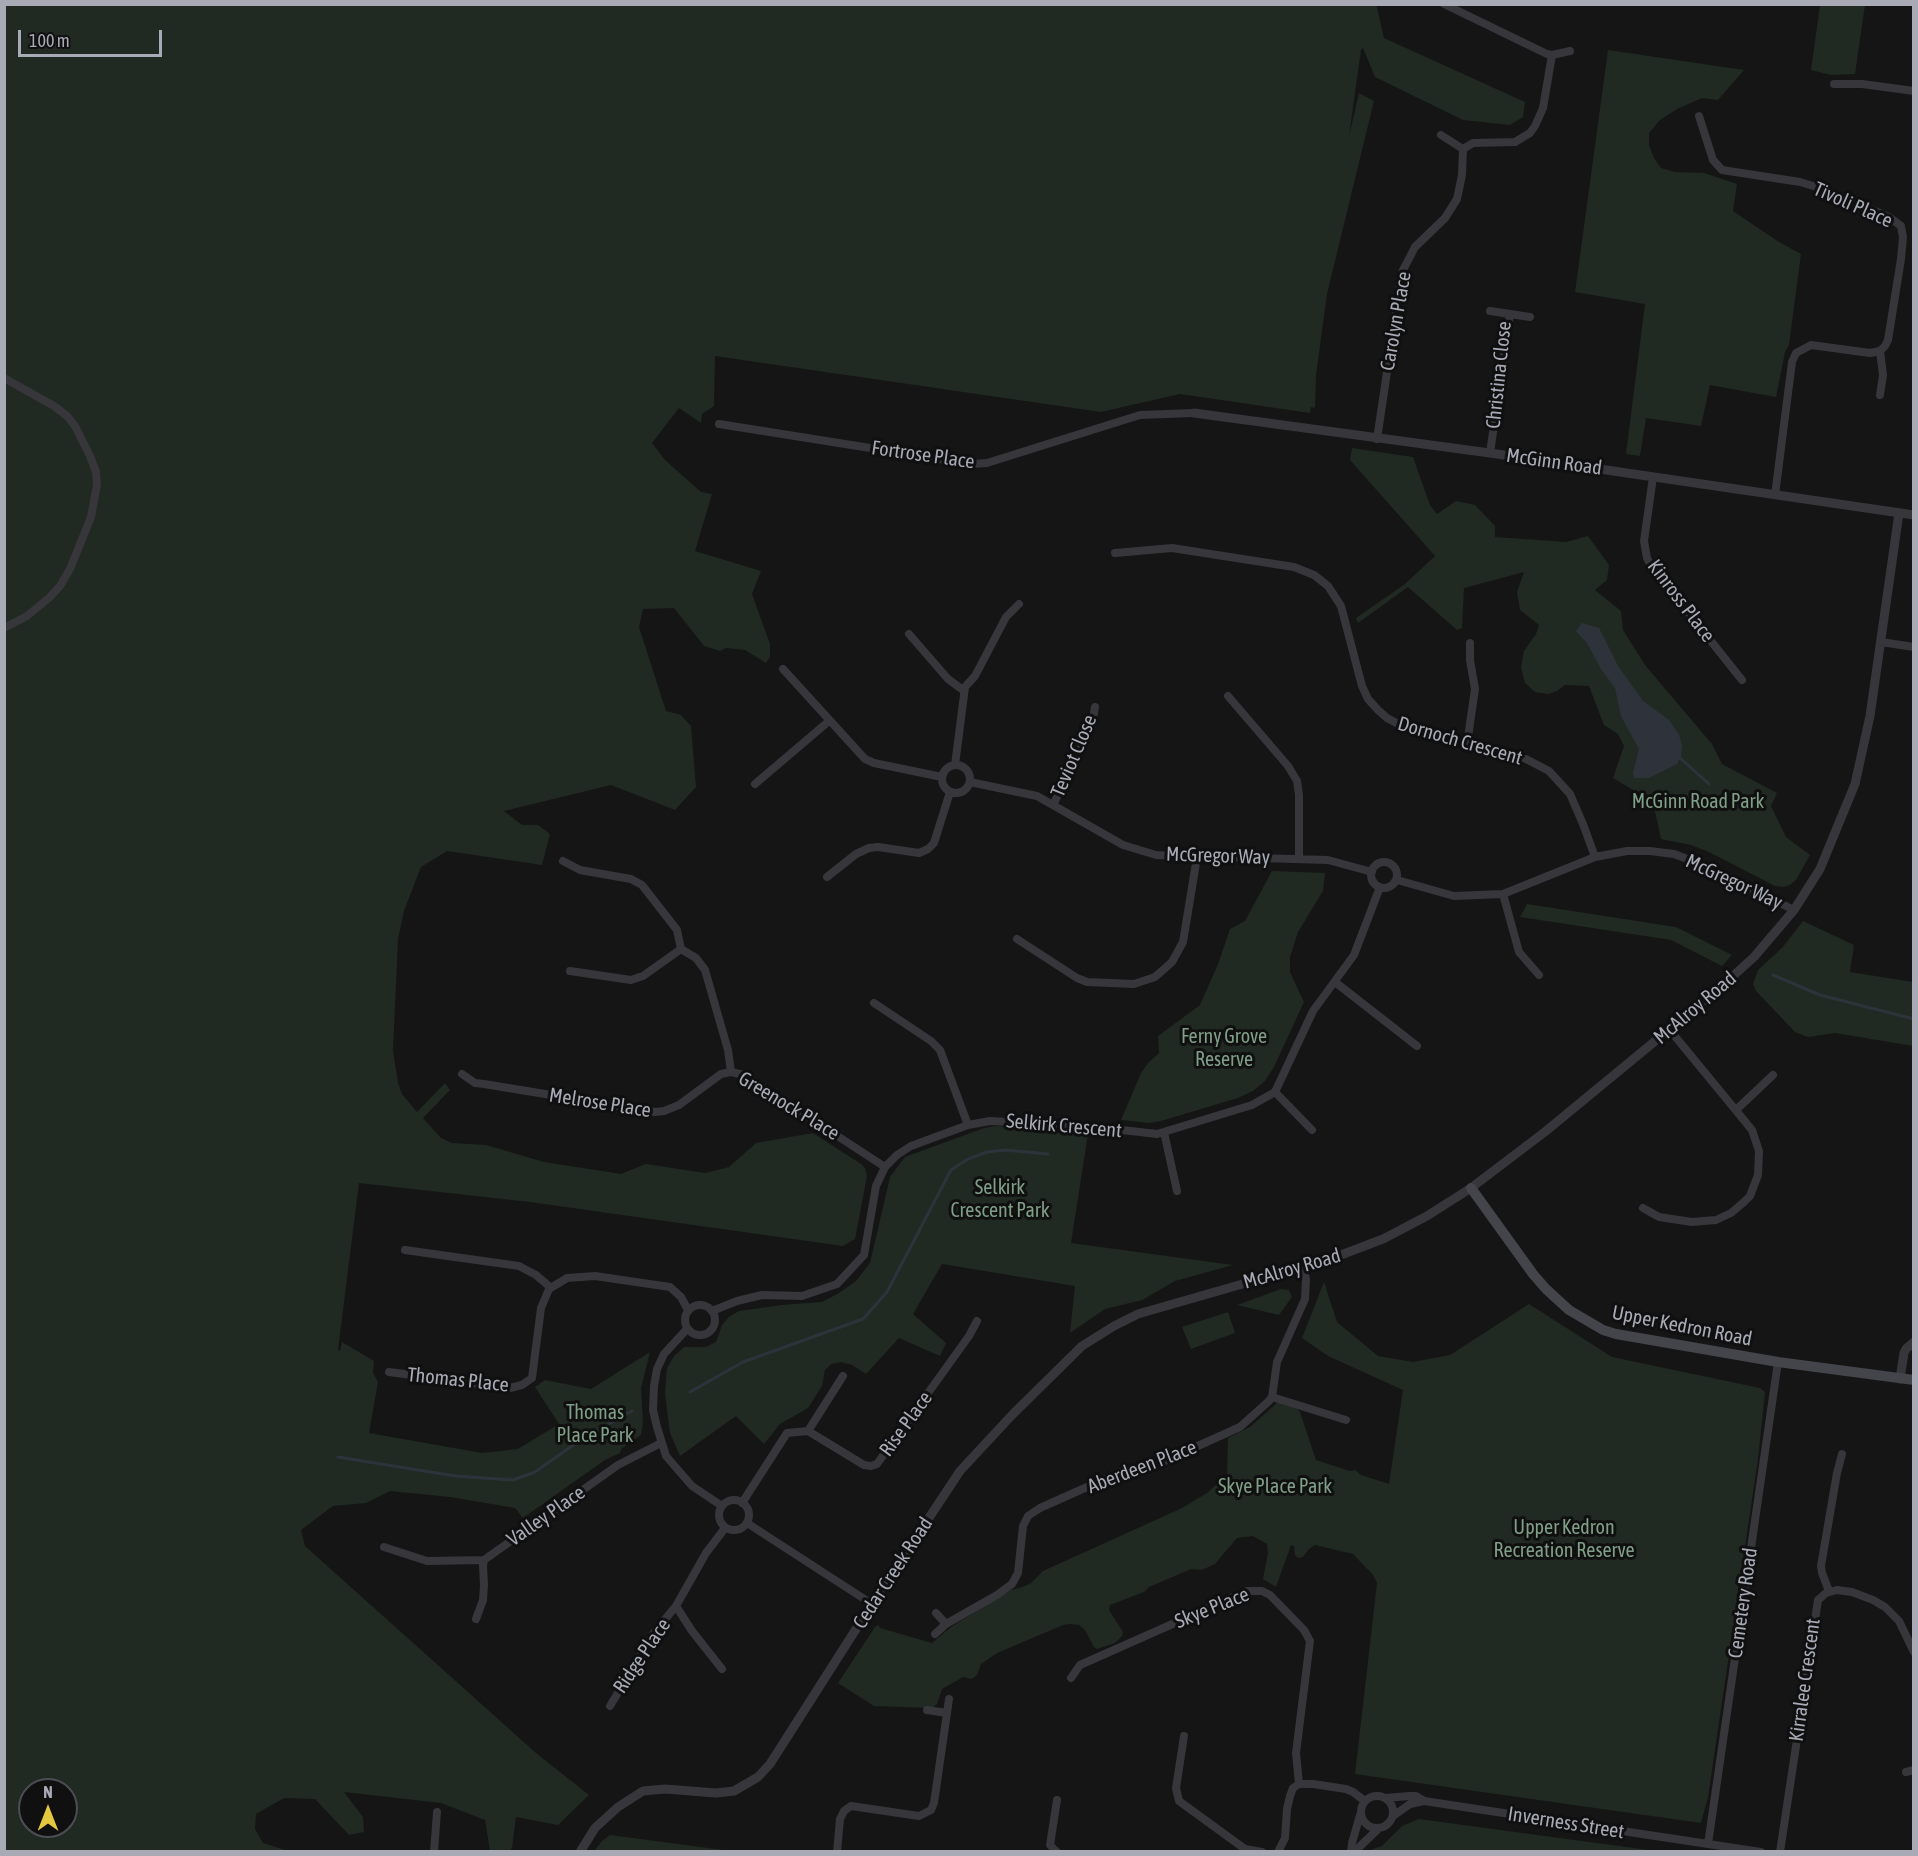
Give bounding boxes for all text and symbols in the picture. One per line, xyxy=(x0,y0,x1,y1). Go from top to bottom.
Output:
scale bar xyxy=(21,18,165,56)
text: 100 m xyxy=(29,30,70,51)
street label: Tivoli Place xyxy=(1810,177,1896,233)
street label: Carolyn Place xyxy=(1375,270,1417,372)
street label: Christina Close xyxy=(1481,320,1517,430)
street label: Fortrose Place xyxy=(870,436,976,474)
street label: McGinn Road xyxy=(1505,443,1603,481)
street label: Kinross Place xyxy=(1642,555,1720,647)
street label: Teviot Close xyxy=(1046,711,1102,801)
street label: Dornoch Crescent xyxy=(1395,712,1525,770)
park label: McGinn Road Park xyxy=(1632,790,1764,814)
street label: McGregor Way xyxy=(1166,842,1270,870)
street label: McGregor Way xyxy=(1682,849,1786,915)
street label: McAlroy Road xyxy=(1649,967,1741,1049)
park label: Ferny Grove Reserve xyxy=(1181,1025,1267,1072)
street label: Greenock Place xyxy=(734,1066,844,1146)
street label: Melrose Place xyxy=(547,1083,653,1123)
street label: Selkirk Crescent xyxy=(1005,1109,1123,1143)
park label: Selkirk Crescent Park xyxy=(950,1176,1050,1223)
street label: McAlroy Road xyxy=(1241,1244,1343,1294)
street label: Upper Kedron Road xyxy=(1610,1301,1754,1351)
street label: Thomas Place xyxy=(406,1363,510,1397)
street label: Rise Place xyxy=(874,1387,938,1461)
park label: Thomas Place Park xyxy=(556,1401,634,1448)
street label: Aberdeen Place xyxy=(1084,1435,1200,1499)
park label: Skye Place Park xyxy=(1218,1475,1332,1499)
street label: Valley Place xyxy=(502,1480,590,1552)
street label: Cedar Creek Road xyxy=(848,1513,938,1633)
park label: Upper Kedron Recreation Reserve xyxy=(1493,1516,1635,1563)
street label: Cemetery Road xyxy=(1723,1546,1763,1660)
street label: Skye Place xyxy=(1171,1582,1253,1634)
street label: Ridge Place xyxy=(608,1614,676,1698)
street label: Kirralee Crescent xyxy=(1784,1617,1826,1743)
north arrow xyxy=(18,1778,78,1838)
text: N xyxy=(43,1783,53,1801)
street label: Inverness Street xyxy=(1506,1802,1626,1844)

